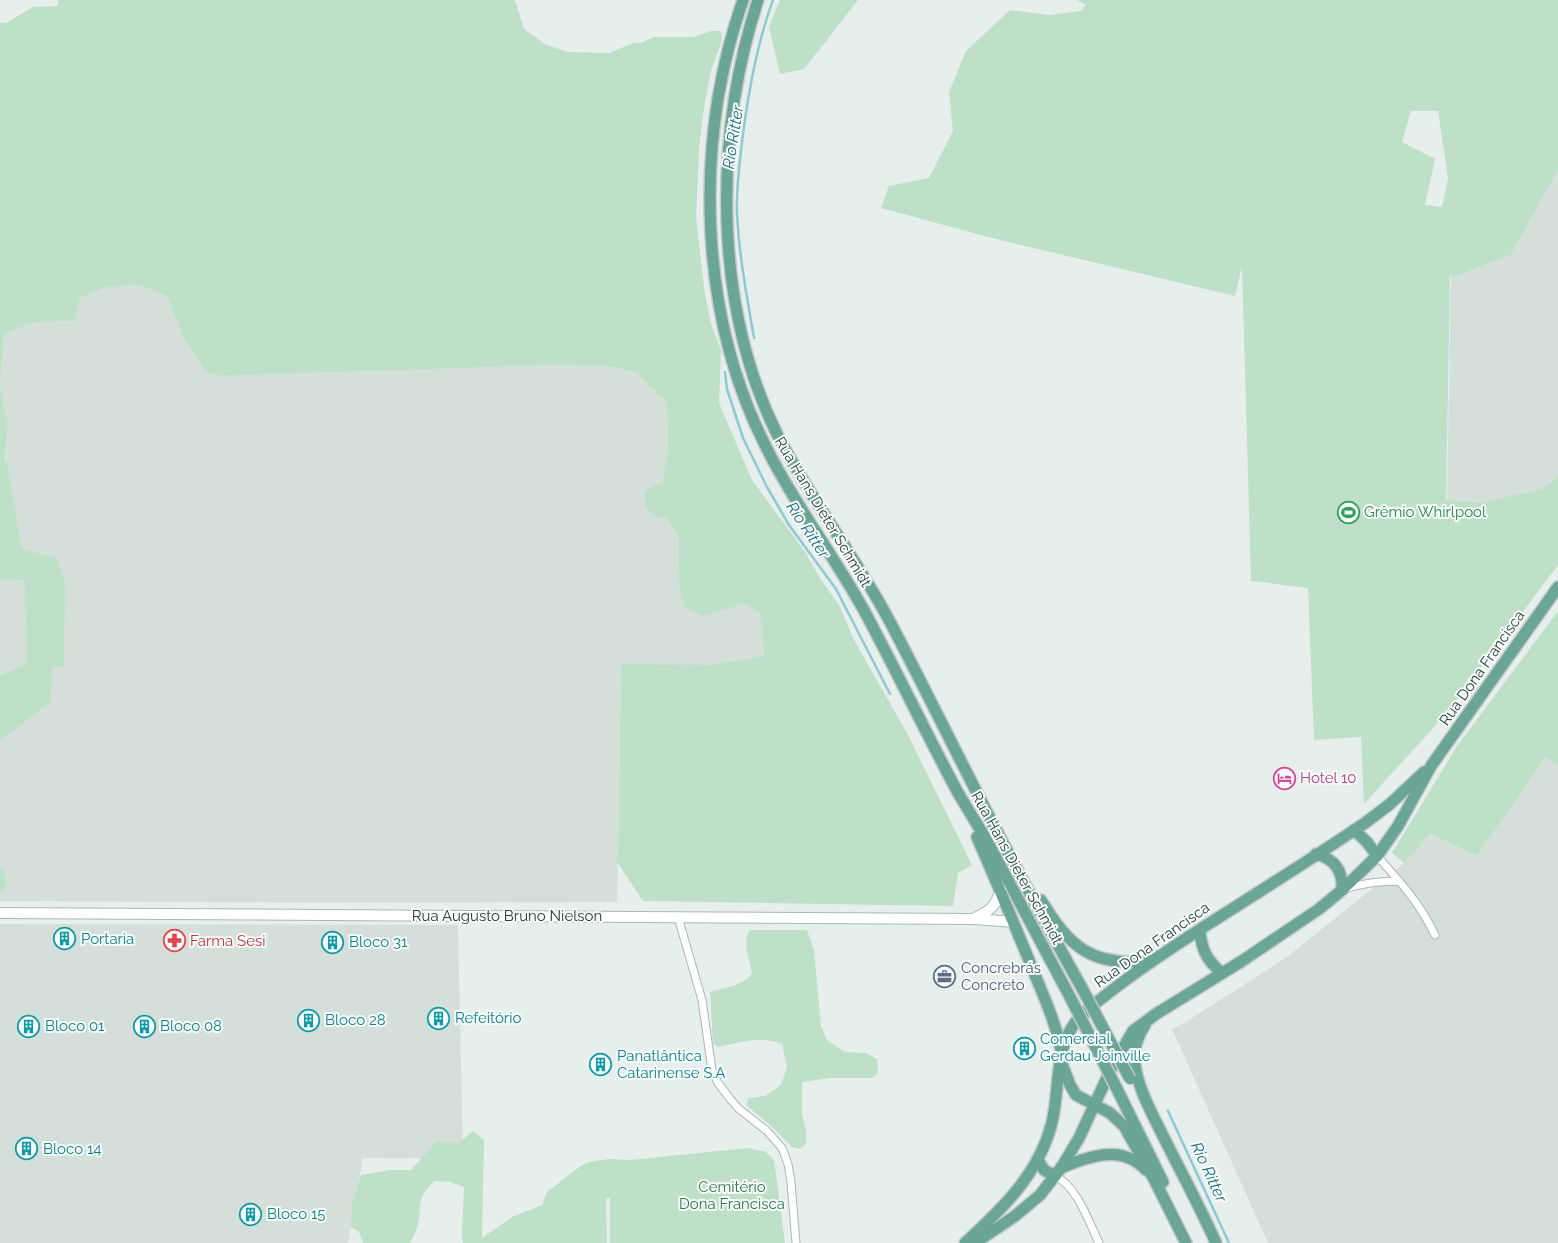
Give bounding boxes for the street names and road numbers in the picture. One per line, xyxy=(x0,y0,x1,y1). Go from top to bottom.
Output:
street label: Rua Hans Dieter Schmidt xyxy=(771,434,875,590)
street label: Rua Dona Francisca xyxy=(1435,607,1529,729)
street label: Rua Hans Dieter Schmidt xyxy=(967,788,1067,948)
street label: Rua Dona Francisca xyxy=(1091,898,1213,992)
street label: Rua Augusto Bruno Nielson xyxy=(412,907,602,925)

